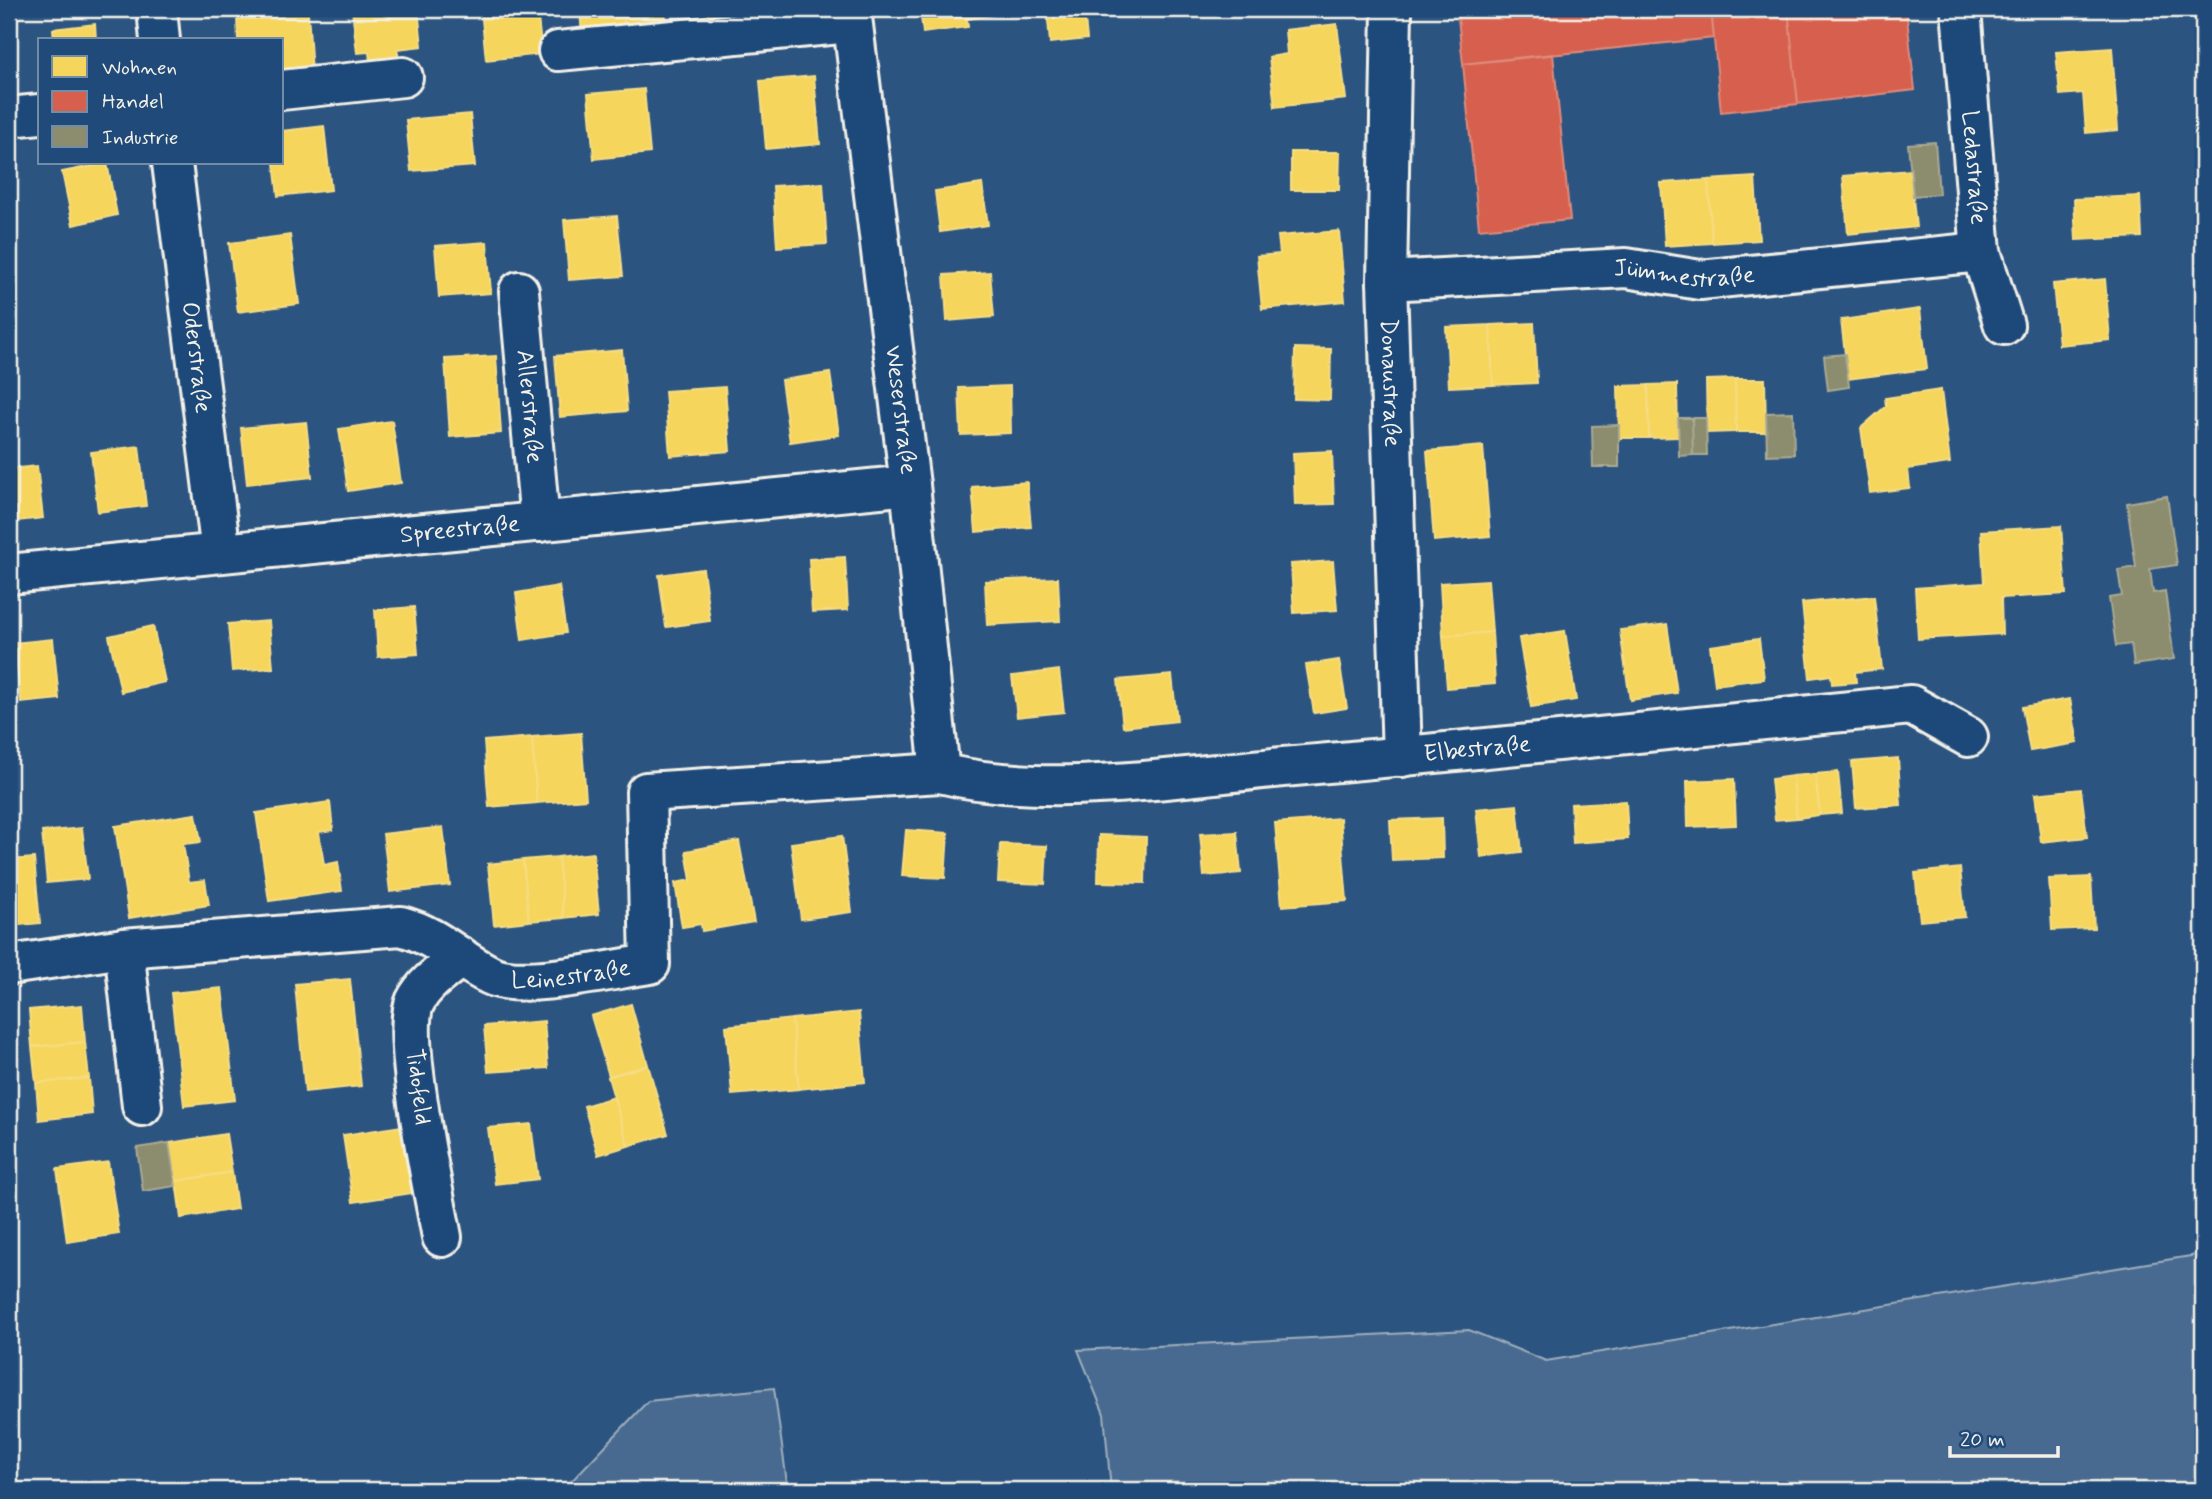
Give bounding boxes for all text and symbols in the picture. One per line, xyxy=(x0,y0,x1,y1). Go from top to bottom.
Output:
legend xyxy=(38,38,284,164)
text: Wohnen xyxy=(102,54,177,82)
text: Handel xyxy=(102,88,164,116)
street label: Ledastraße xyxy=(1954,109,1994,226)
text: Industrie xyxy=(102,124,178,152)
street label: Jümmestraße xyxy=(1613,252,1756,297)
street label: Oderstraße xyxy=(174,300,219,415)
street label: Donaustraße xyxy=(1373,318,1408,448)
street label: Weserstraße xyxy=(877,344,924,476)
street label: Allerstraße xyxy=(509,348,550,465)
street label: Spreestraße xyxy=(398,508,521,551)
street label: Elbestraße xyxy=(1422,728,1532,770)
street label: Leinestraße xyxy=(511,952,633,996)
street label: Tidofeld xyxy=(398,1047,438,1127)
scale bar xyxy=(1950,1415,2058,1459)
text: 20 m xyxy=(1960,1426,2005,1454)

